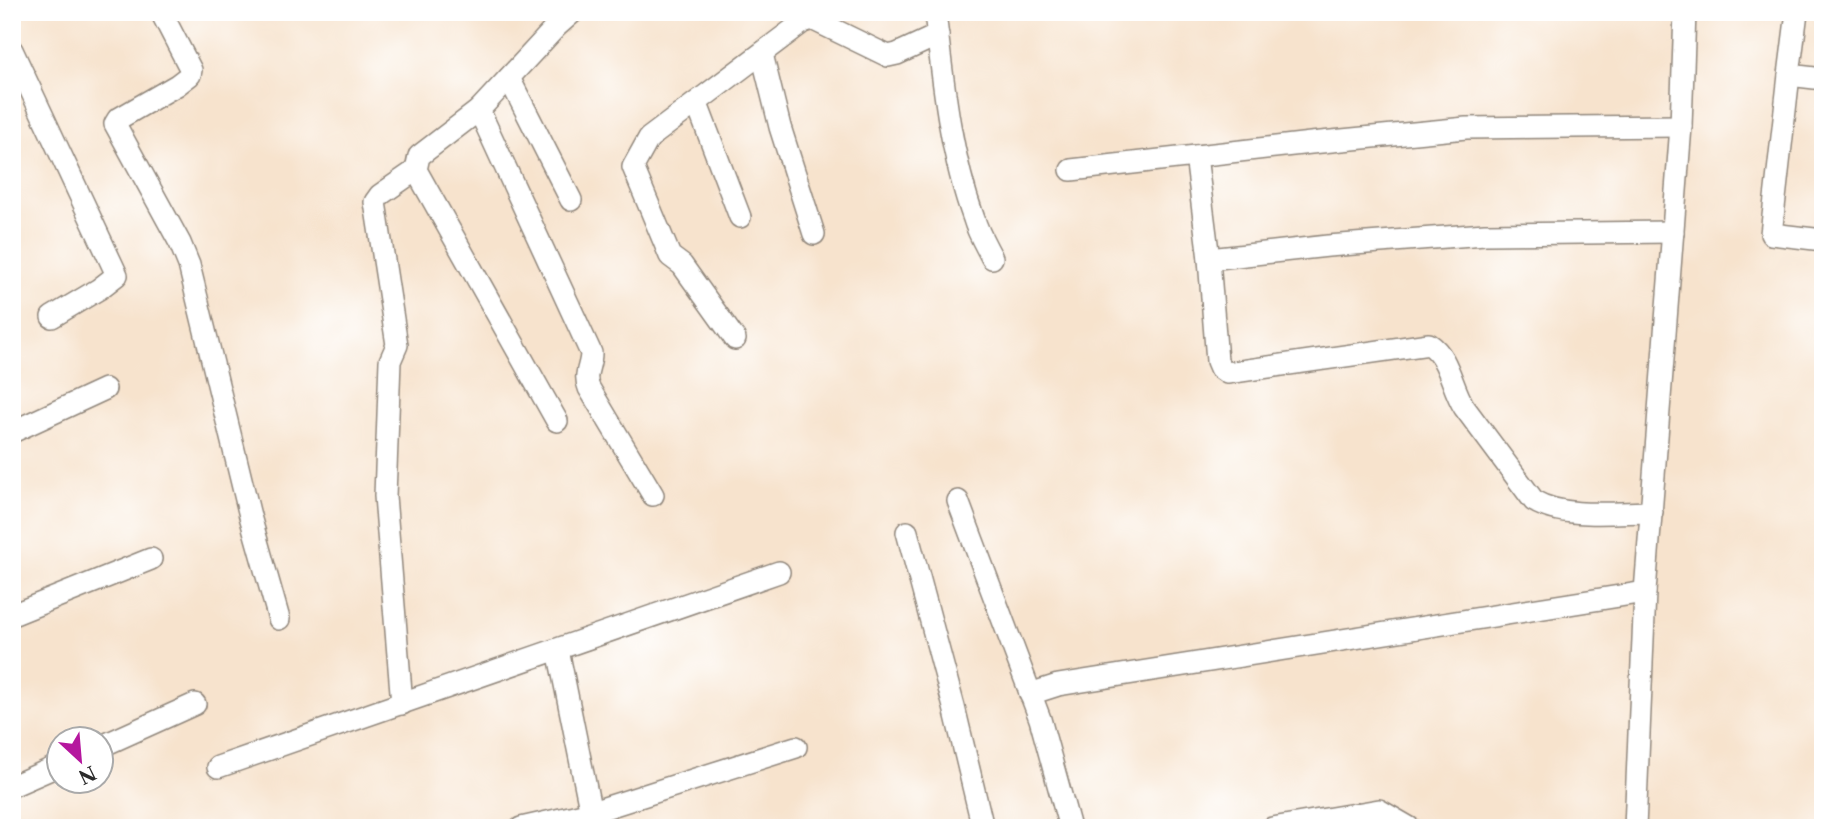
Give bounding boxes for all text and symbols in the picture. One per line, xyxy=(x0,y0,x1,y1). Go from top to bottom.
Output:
north arrow xyxy=(46,724,116,794)
text: N xyxy=(75,761,100,789)

